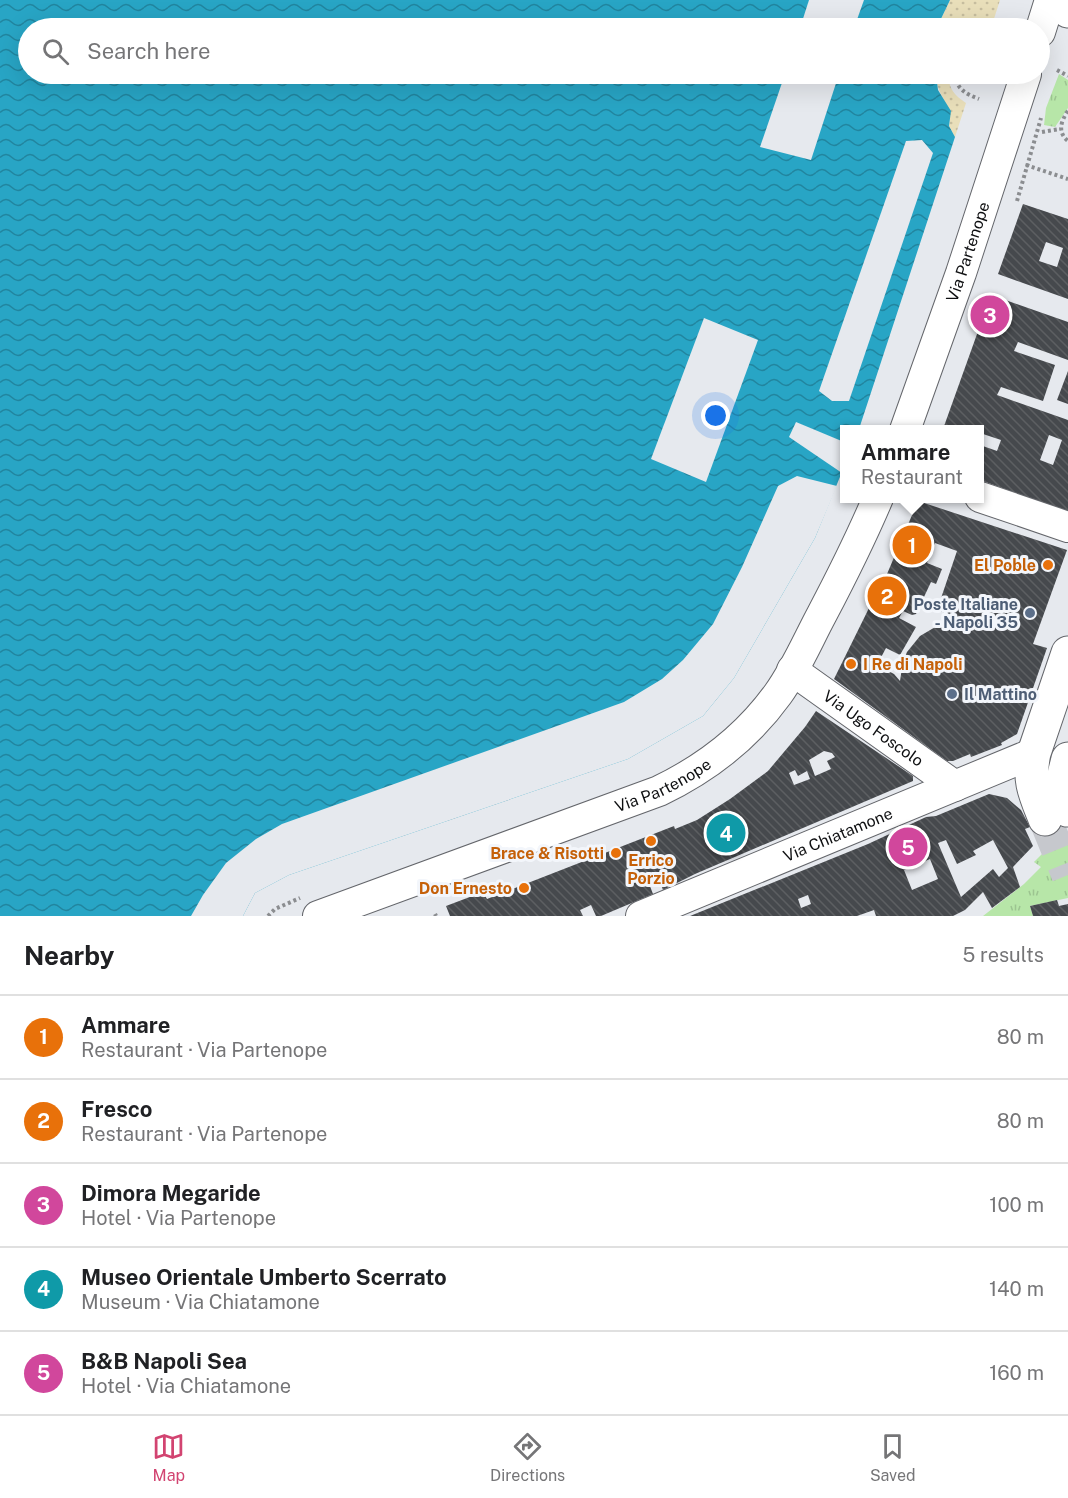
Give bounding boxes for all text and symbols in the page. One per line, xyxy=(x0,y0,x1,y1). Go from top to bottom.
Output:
search box xyxy=(18,18,1050,84)
icon: search xyxy=(39,35,72,68)
text: Search here xyxy=(87,38,211,64)
street label: Via Partenope xyxy=(942,199,994,305)
pin: 3 xyxy=(970,292,1010,338)
your location xyxy=(701,401,730,430)
popup xyxy=(840,425,984,503)
text: Ammare xyxy=(861,439,950,465)
text: Restaurant xyxy=(861,465,963,489)
pin: 1 xyxy=(892,522,932,568)
place label: El Poble xyxy=(974,556,1036,575)
marker: El Poble xyxy=(1041,558,1055,572)
pin: 2 xyxy=(868,574,906,618)
place label: Poste Italiane - Napoli 35 xyxy=(913,595,1018,632)
marker: Poste Italiane - Napoli 35 xyxy=(1023,606,1037,620)
place label: I Re di Napoli xyxy=(863,655,963,674)
marker: I Re di Napoli xyxy=(844,657,858,671)
place label: Il Mattino xyxy=(964,685,1037,704)
street label: Via Ugo Foscolo xyxy=(819,686,927,770)
marker: Il Mattino xyxy=(945,687,959,701)
street label: Via Partenope xyxy=(612,754,715,816)
street label: Via Chiatamone xyxy=(781,804,895,866)
pin: 4 xyxy=(706,810,746,856)
pin: 5 xyxy=(888,824,928,870)
marker: Errico Porzio xyxy=(644,834,658,848)
place label: Brace & Risotti xyxy=(490,844,604,863)
marker: Brace & Risotti xyxy=(609,846,623,860)
place label: Errico Porzio xyxy=(627,851,675,888)
place label: Don Ernesto xyxy=(419,879,512,898)
marker: Don Ernesto xyxy=(517,881,531,895)
text: Nearby xyxy=(24,940,114,971)
text: 5 results xyxy=(962,943,1044,967)
text: Ammare xyxy=(81,1012,171,1038)
text: 1 xyxy=(39,1025,48,1049)
text: 80 m xyxy=(997,1025,1044,1049)
text: Restaurant · Via Partenope xyxy=(81,1038,327,1062)
text: Fresco xyxy=(81,1096,152,1122)
text: 2 xyxy=(37,1109,50,1133)
text: 80 m xyxy=(997,1109,1044,1133)
text: Restaurant · Via Partenope xyxy=(81,1122,327,1146)
text: Dimora Megaride xyxy=(81,1180,261,1206)
text: 3 xyxy=(37,1193,50,1217)
text: 100 m xyxy=(989,1193,1044,1217)
text: Hotel · Via Partenope xyxy=(81,1206,276,1230)
text: Museo Orientale Umberto Scerrato xyxy=(81,1264,447,1290)
text: 4 xyxy=(37,1277,50,1301)
text: 140 m xyxy=(989,1277,1044,1301)
text: Museum · Via Chiatamone xyxy=(81,1290,320,1314)
text: B&B Napoli Sea xyxy=(81,1348,247,1374)
text: 5 xyxy=(37,1361,50,1385)
text: 160 m xyxy=(989,1361,1044,1385)
text: Hotel · Via Chiatamone xyxy=(81,1374,291,1398)
tab: Map xyxy=(152,1430,185,1485)
tab: Directions xyxy=(490,1430,565,1485)
tab: Saved xyxy=(870,1430,916,1485)

